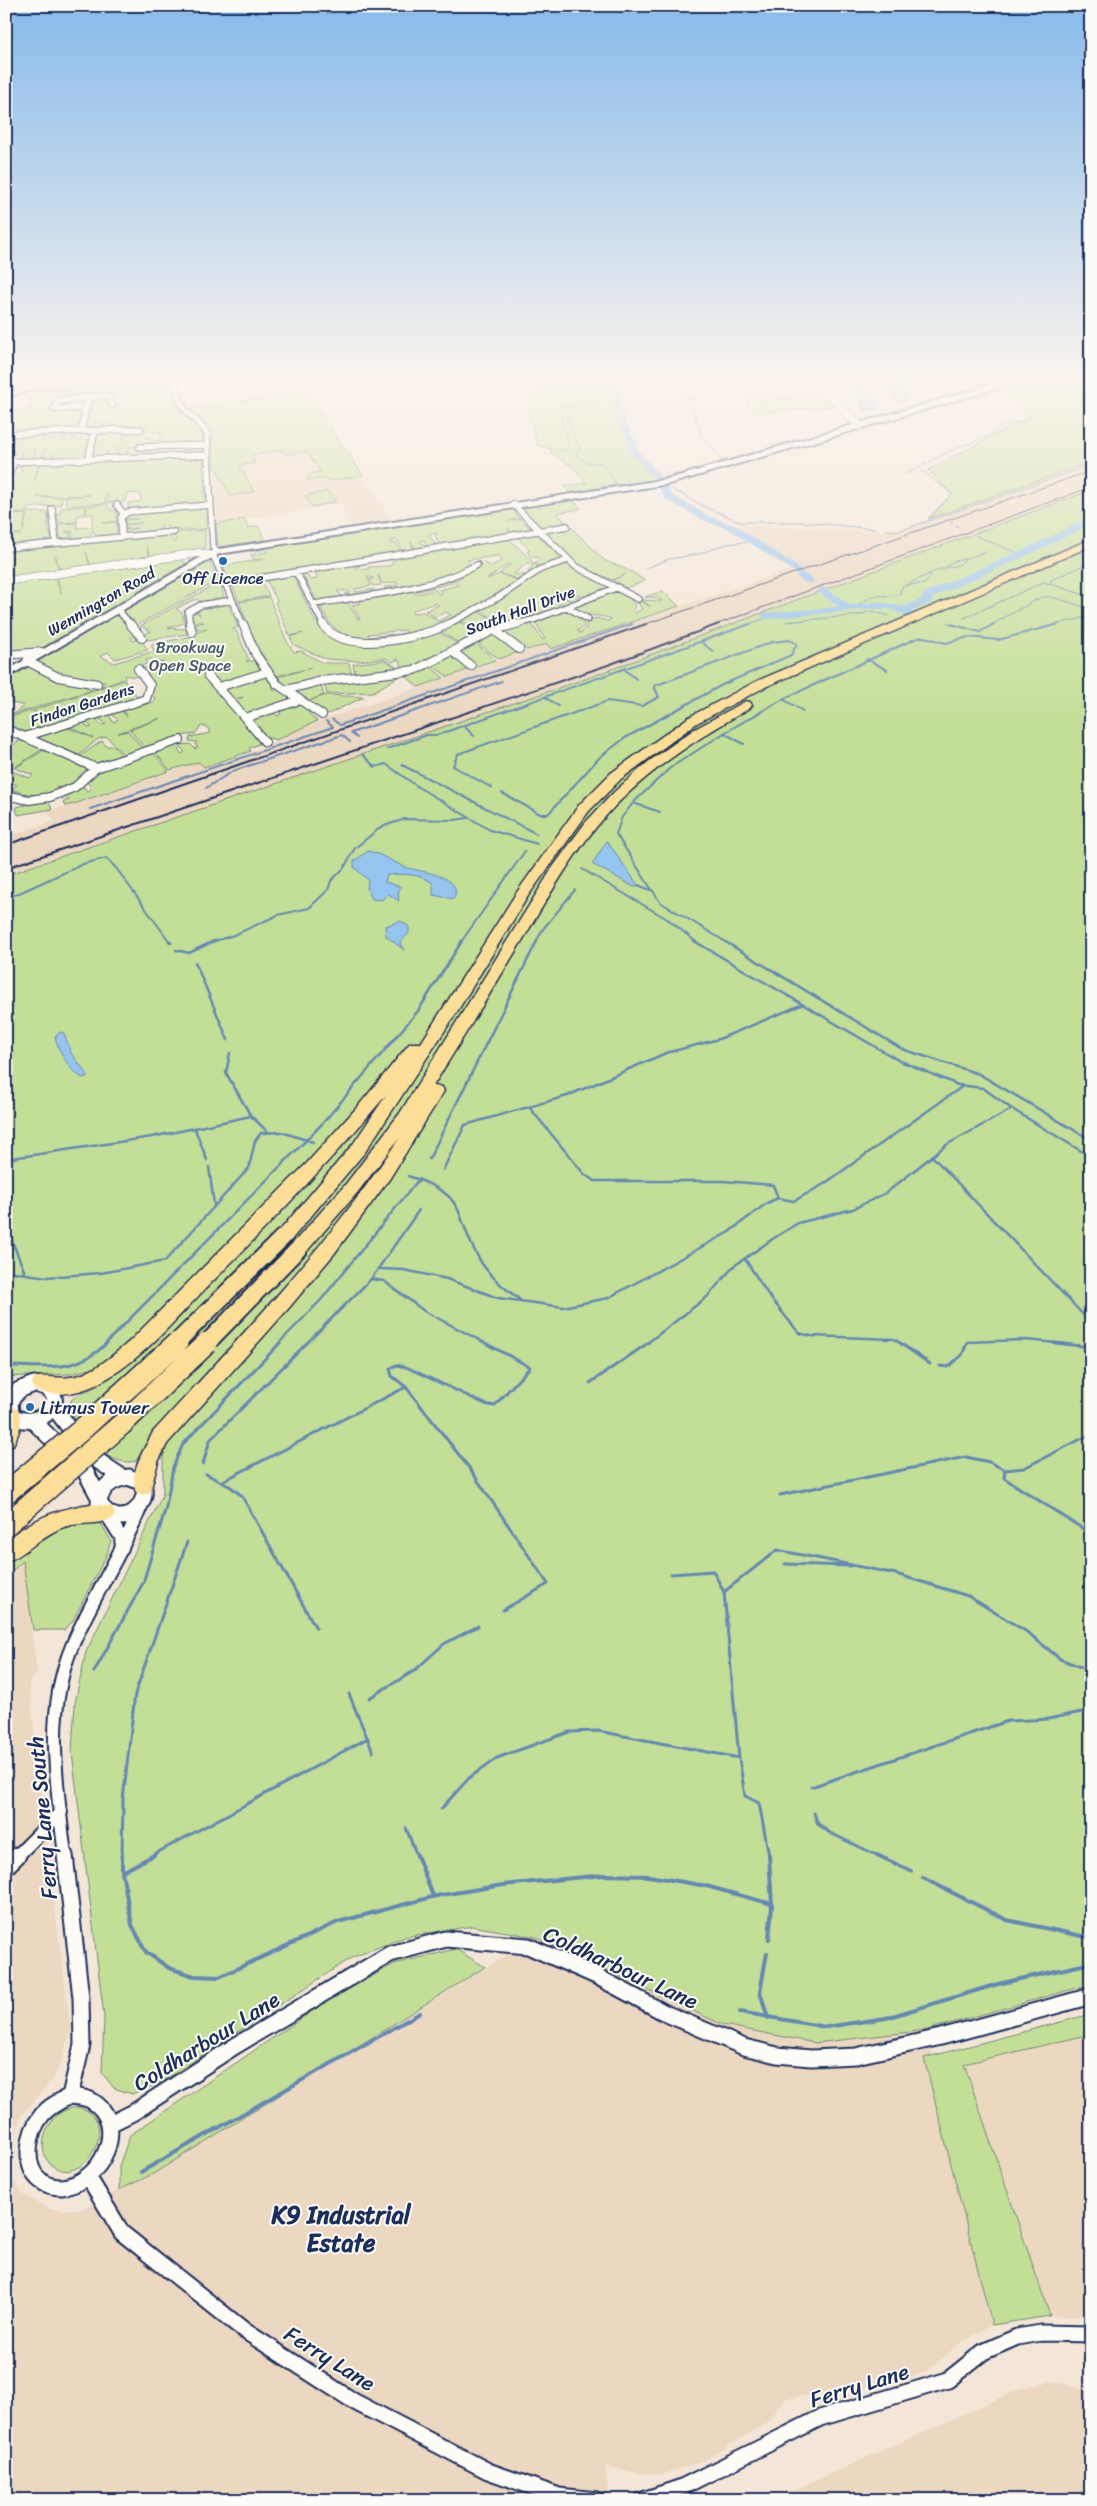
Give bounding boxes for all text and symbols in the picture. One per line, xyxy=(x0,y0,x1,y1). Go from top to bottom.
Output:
marker: Off Licence xyxy=(217,555,229,567)
street label: Wennington Road xyxy=(42,558,162,644)
place label: Off Licence xyxy=(182,564,264,593)
street label: South Hall Drive xyxy=(461,577,579,644)
park label: Brookway Open Space xyxy=(149,633,231,680)
street label: Findon Gardens xyxy=(26,674,139,735)
place label: Litmus Tower xyxy=(40,1391,150,1424)
marker: Litmus Tower xyxy=(24,1401,36,1413)
street label: Ferry Lane South xyxy=(16,1735,69,1901)
street label: Coldharbour Lane xyxy=(537,1914,705,2021)
street label: Coldharbour Lane xyxy=(125,1980,288,2102)
district label: K9 Industrial Estate xyxy=(270,2194,412,2264)
street label: Ferry Lane xyxy=(276,2315,384,2402)
street label: Ferry Lane xyxy=(805,2352,914,2419)

